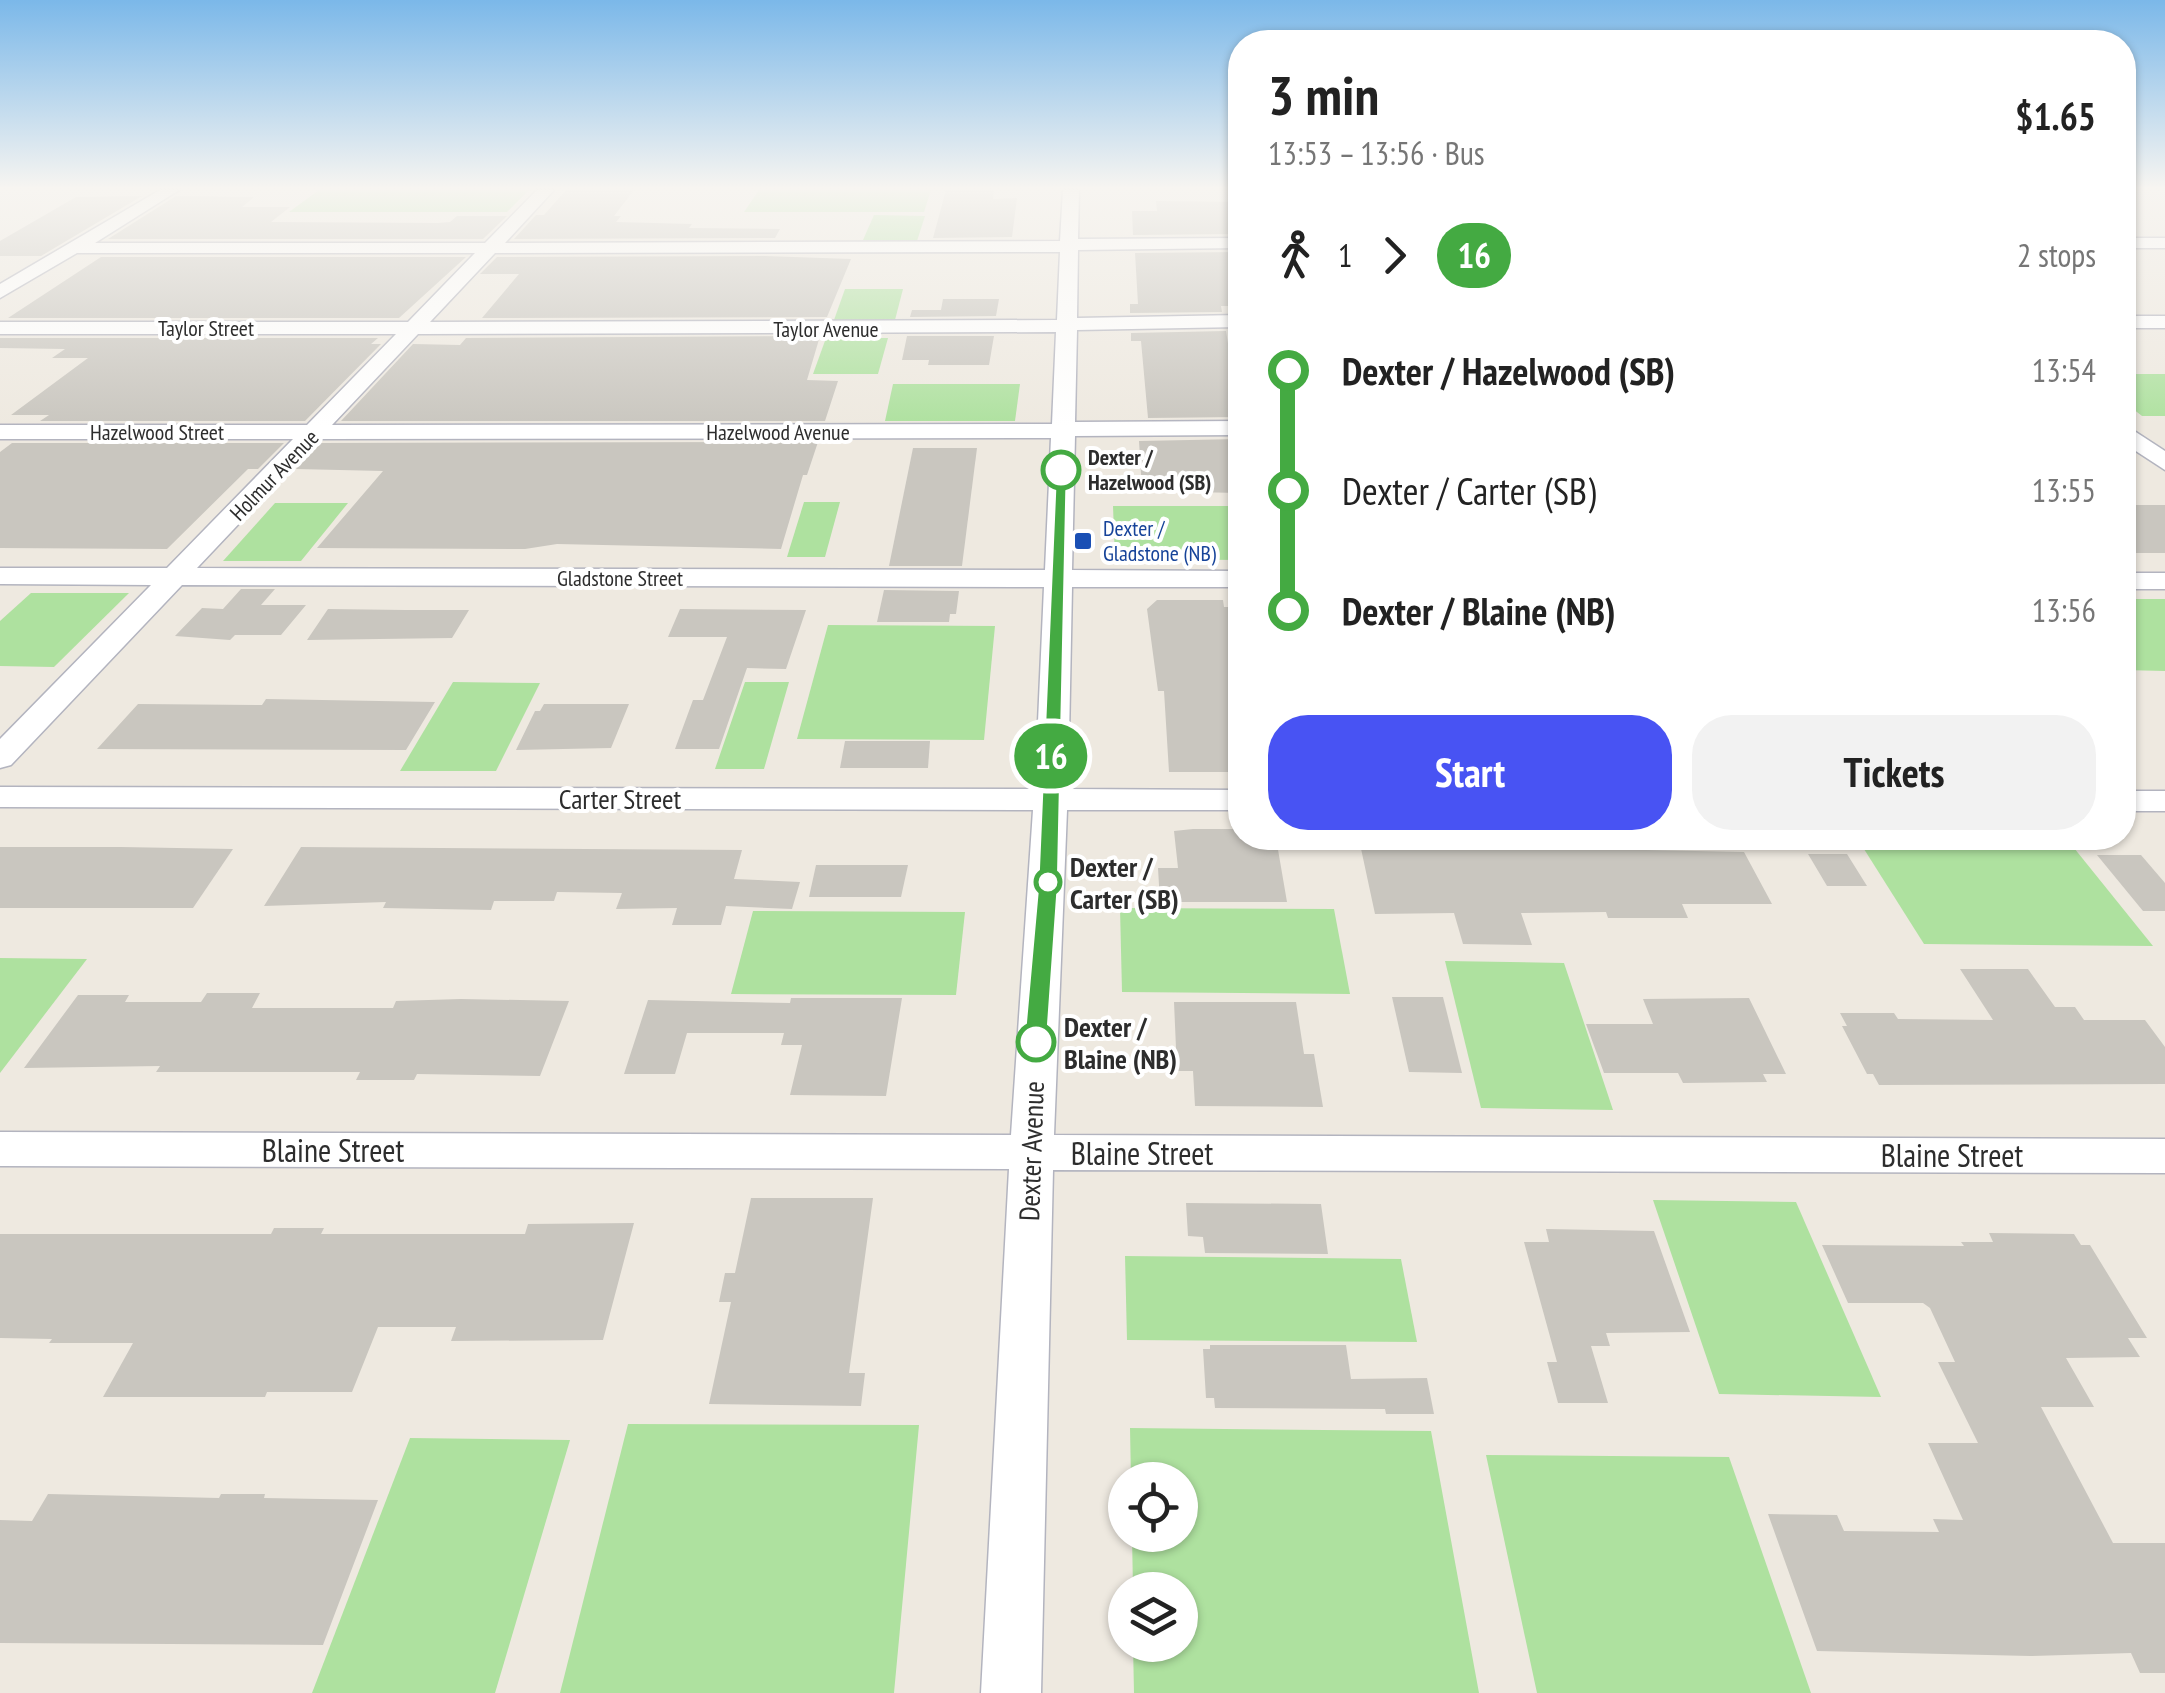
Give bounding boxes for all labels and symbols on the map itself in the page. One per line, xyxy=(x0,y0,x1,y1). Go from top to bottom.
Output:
street label: Taylor Street xyxy=(158,314,254,342)
street label: Taylor Avenue xyxy=(773,315,879,343)
street label: Hazelwood Street xyxy=(90,418,224,446)
street label: Hazelwood Avenue xyxy=(706,418,850,446)
street label: Holmur Avenue xyxy=(224,424,324,526)
place label: Dexter / Hazelwood (SB) xyxy=(1088,443,1211,496)
marker: Dexter / Hazelwood (SB) xyxy=(1042,451,1080,489)
place label: Dexter / Gladstone (NB) xyxy=(1103,514,1217,567)
marker: Dexter / Gladstone (NB) xyxy=(1072,530,1094,552)
street label: Gladstone Street xyxy=(557,564,683,592)
line badge: 16 xyxy=(1006,724,1096,788)
street label: Carter Street xyxy=(559,780,682,817)
place label: Dexter / Carter (SB) xyxy=(1070,848,1179,917)
marker: Dexter / Carter (SB) xyxy=(1035,869,1061,895)
place label: Dexter / Blaine (NB) xyxy=(1064,1008,1177,1077)
marker: Dexter / Blaine (NB) xyxy=(1017,1023,1055,1061)
street label: Dexter Avenue xyxy=(1010,1080,1052,1222)
street label: Blaine Street xyxy=(262,1129,404,1171)
street label: Blaine Street xyxy=(1071,1132,1213,1174)
street label: Blaine Street xyxy=(1881,1134,2023,1176)

